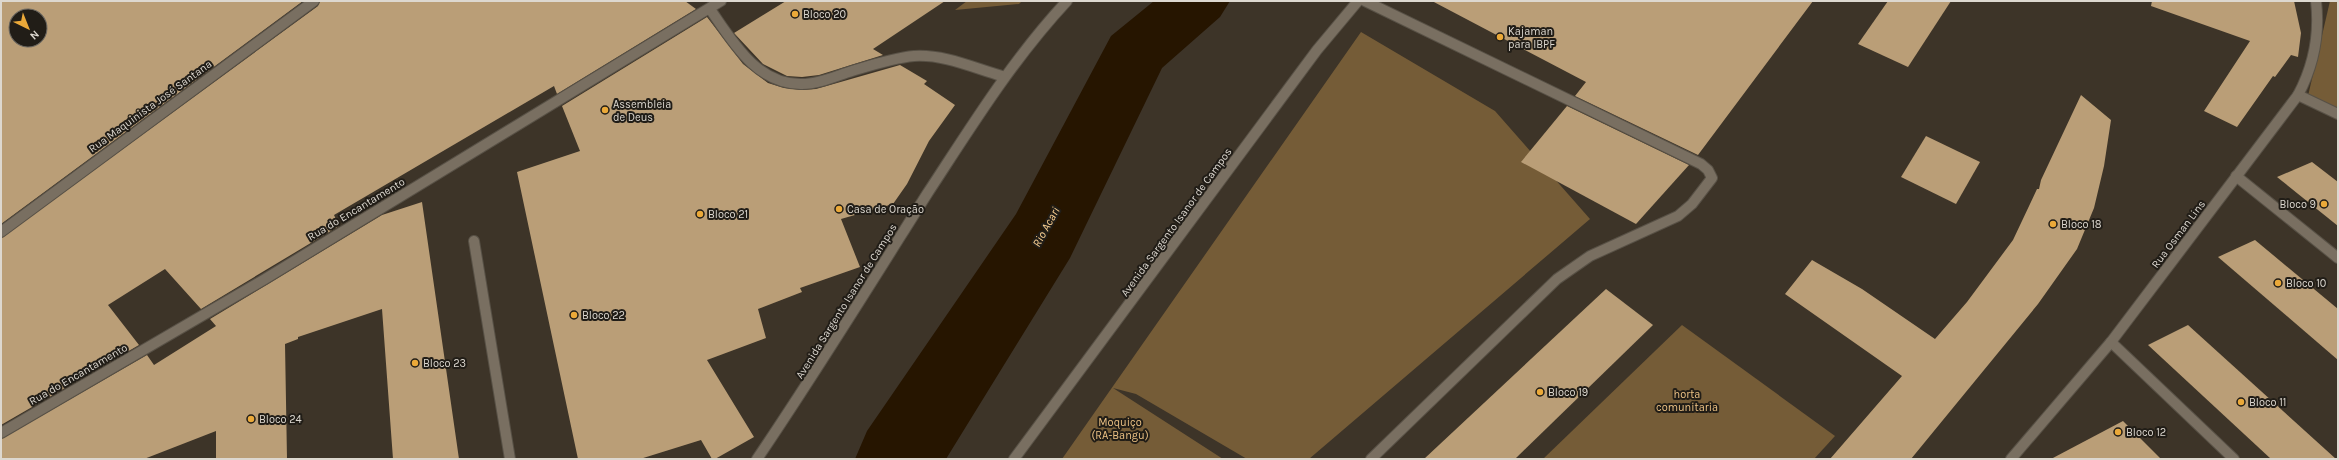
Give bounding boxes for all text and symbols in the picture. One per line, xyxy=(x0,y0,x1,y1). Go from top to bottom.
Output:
north arrow xyxy=(8,8,48,48)
place label: Bloco 20 xyxy=(803,8,846,21)
marker: Bloco 20 xyxy=(790,9,800,19)
place label: Kajaman para IBPF xyxy=(1508,25,1555,51)
text: N xyxy=(27,28,42,42)
marker: Kajaman para IBPF xyxy=(1495,32,1505,42)
street label: Rua Maquinista José Santana xyxy=(86,57,214,155)
place label: Assembleia de Deus xyxy=(613,98,671,124)
marker: Assembleia de Deus xyxy=(600,105,610,115)
street label: Avenida Sargento Isanor de Campos xyxy=(1118,145,1235,299)
street label: Rua do Encantamento xyxy=(305,175,407,244)
street label: Rua Osman Lins xyxy=(2149,198,2208,271)
place label: Bloco 9 xyxy=(2279,198,2316,211)
marker: Bloco 9 xyxy=(2319,199,2329,209)
place label: Casa de Oração xyxy=(847,203,924,216)
marker: Casa de Oração xyxy=(834,204,844,214)
water label: Rio Acari xyxy=(1029,205,1063,249)
place label: Bloco 21 xyxy=(708,208,748,221)
marker: Bloco 21 xyxy=(695,209,705,219)
place label: Bloco 18 xyxy=(2061,218,2102,231)
marker: Bloco 18 xyxy=(2048,219,2058,229)
street label: Avenida Sargento Isanor de Campos xyxy=(793,221,900,381)
place label: Bloco 10 xyxy=(2286,277,2326,290)
marker: Bloco 10 xyxy=(2273,278,2283,288)
place label: Bloco 22 xyxy=(582,309,625,322)
marker: Bloco 22 xyxy=(569,310,579,320)
street label: Rua do Encantamento xyxy=(27,341,130,408)
place label: Bloco 23 xyxy=(423,357,466,370)
marker: Bloco 23 xyxy=(410,358,420,368)
place label: Bloco 19 xyxy=(1548,386,1588,399)
marker: Bloco 19 xyxy=(1535,387,1545,397)
park label: horta comunitaria xyxy=(1656,388,1718,414)
place label: Bloco 11 xyxy=(2249,396,2287,409)
marker: Bloco 11 xyxy=(2236,397,2246,407)
place label: Bloco 24 xyxy=(259,413,302,426)
marker: Bloco 24 xyxy=(246,414,256,424)
park label: Moquiço (RA-Bangu) xyxy=(1091,416,1149,442)
place label: Bloco 12 xyxy=(2126,426,2166,439)
marker: Bloco 12 xyxy=(2113,427,2123,437)

